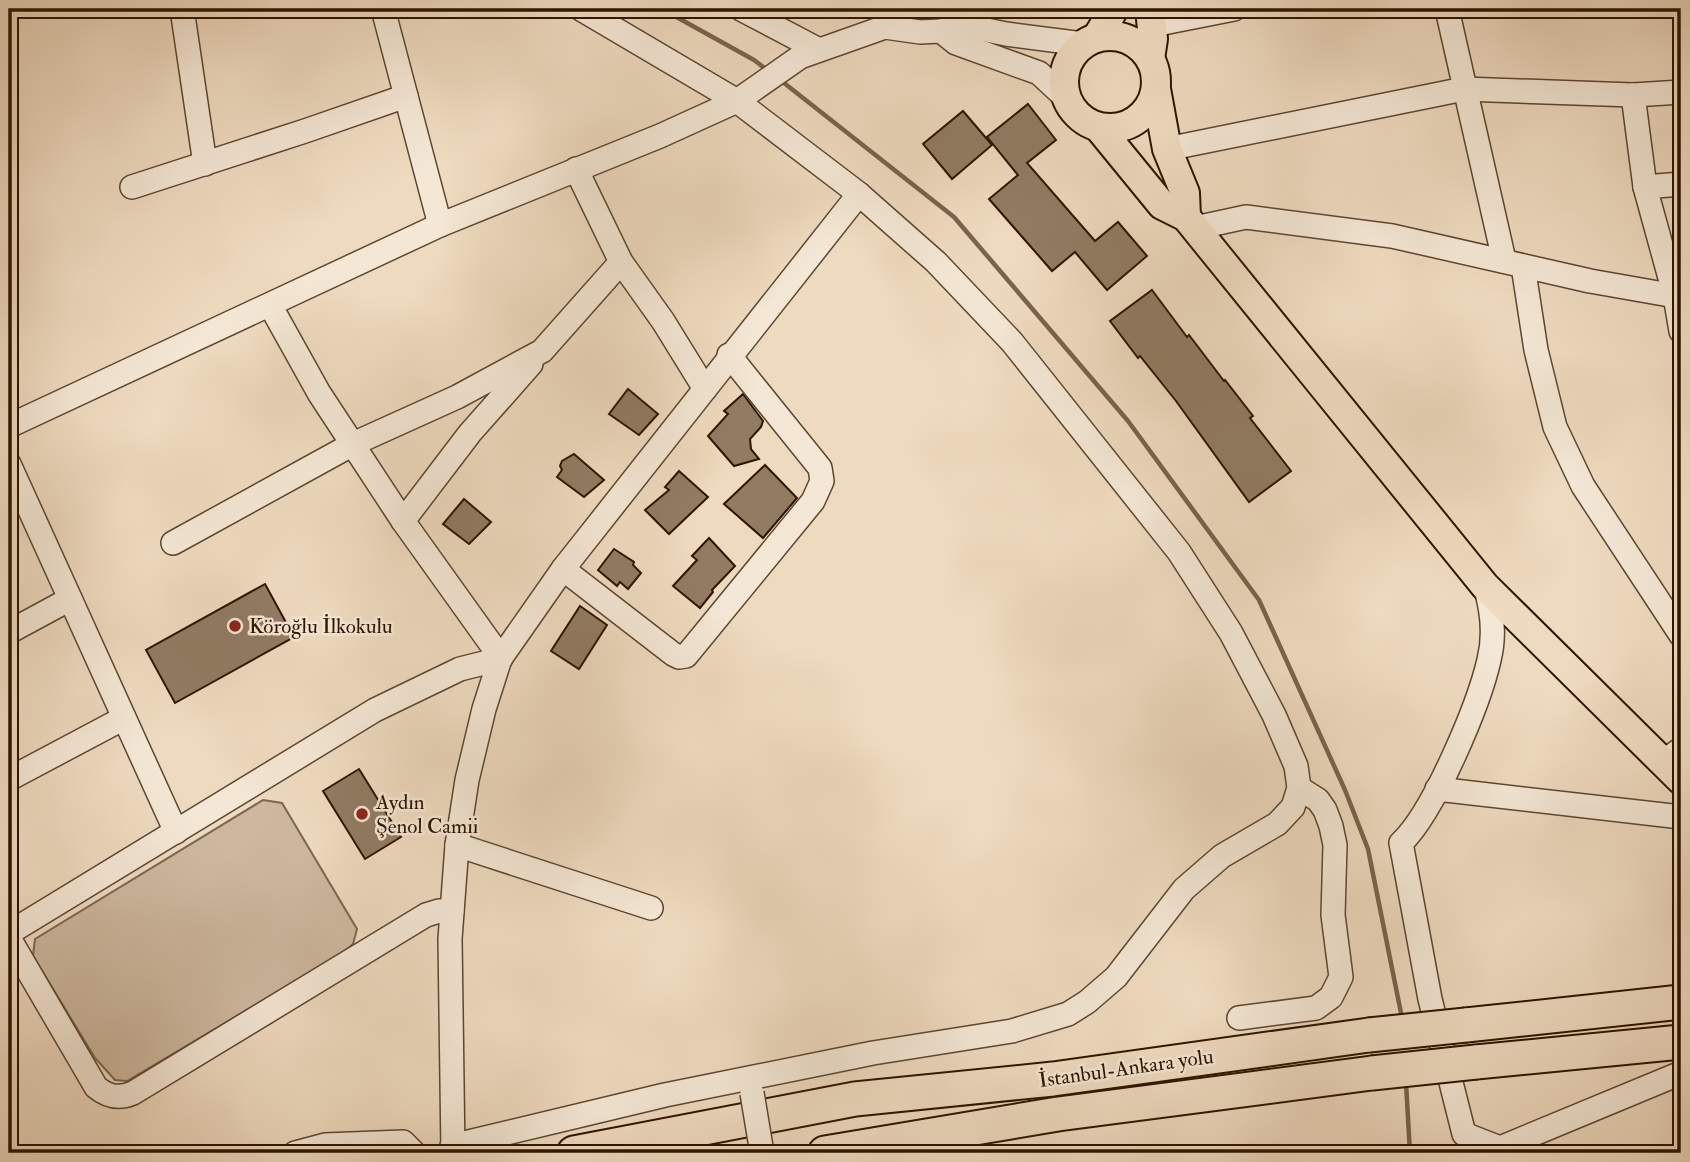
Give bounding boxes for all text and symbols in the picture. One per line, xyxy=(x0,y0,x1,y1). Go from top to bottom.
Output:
place label: Köroğlu İlkokulu xyxy=(249,613,393,640)
marker: Köroğlu İlkokulu xyxy=(227,618,243,634)
place label: Aydın Şenol Camii xyxy=(375,789,479,840)
marker: Aydın Şenol Camii xyxy=(354,806,370,822)
street label: İstanbul-Ankara yolu xyxy=(1037,1043,1215,1094)

